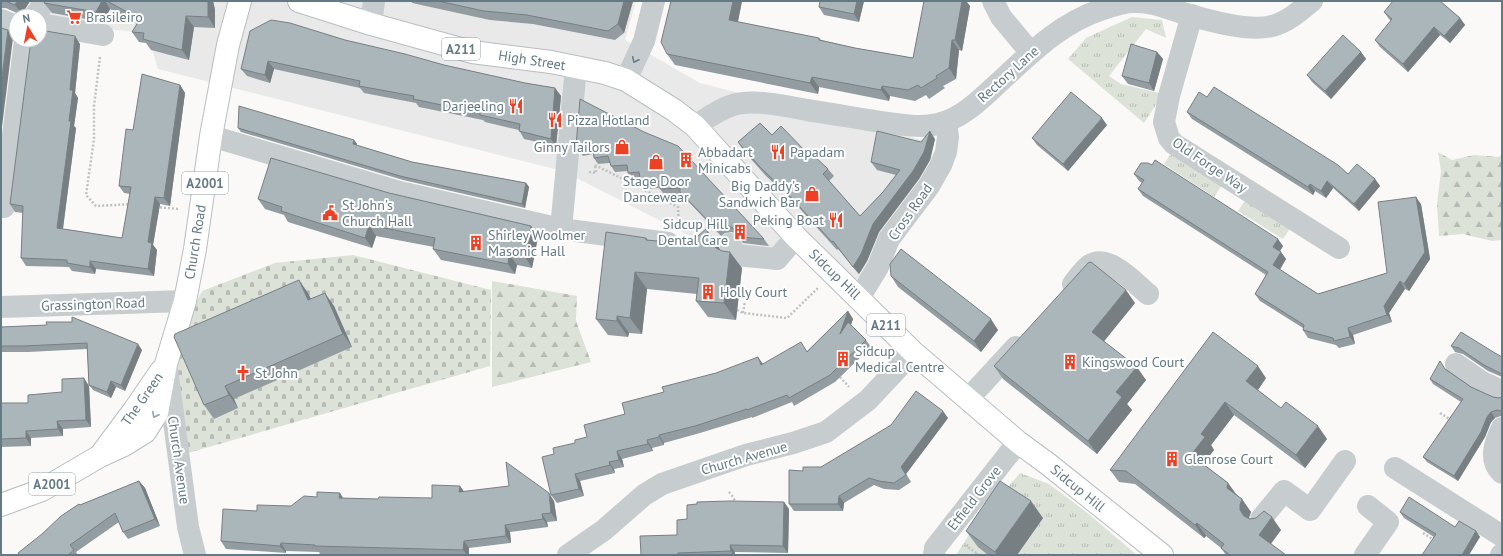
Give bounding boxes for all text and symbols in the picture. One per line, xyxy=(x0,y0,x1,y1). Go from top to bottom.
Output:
north arrow xyxy=(8,8,48,48)
supermarket icon: Brasileiro xyxy=(65,8,83,26)
place label: Brasileiro xyxy=(86,8,143,26)
text: N xyxy=(21,11,31,26)
road number: A211 xyxy=(442,38,480,60)
street label: Rectory Lane xyxy=(974,42,1042,106)
street label: High Street xyxy=(497,46,567,74)
one-way arrow xyxy=(632,56,640,64)
place label: Darjeeling xyxy=(442,97,504,115)
restaurant icon: Darjeeling xyxy=(507,97,525,115)
restaurant icon: Pizza Hotland xyxy=(546,111,564,129)
place label: Pizza Hotland xyxy=(567,111,650,129)
street label: Old Forge Way xyxy=(1169,133,1251,197)
place label: Ginny Tailors xyxy=(534,138,610,156)
shop icon: Ginny Tailors xyxy=(613,138,631,156)
place label: Abbadart Minicabs xyxy=(698,143,753,177)
restaurant icon: Papadam xyxy=(769,143,787,161)
place label: Papadam xyxy=(790,143,845,161)
building icon: Abbadart Minicabs xyxy=(677,151,695,169)
shop icon: Stage Door Dancewear xyxy=(647,153,665,171)
road number: A2001 xyxy=(182,172,228,194)
place label: Stage Door Dancewear xyxy=(623,172,689,206)
place label: Big Daddy's Sandwich Bar xyxy=(719,177,800,211)
street label: Cross Road xyxy=(884,180,936,244)
shop icon: Big Daddy's Sandwich Bar xyxy=(803,185,821,203)
place label: St John's Church Hall xyxy=(342,196,412,230)
street label: Church Road xyxy=(180,203,210,281)
public building icon: St John's Church Hall xyxy=(321,204,339,222)
place label: Peking Boat xyxy=(753,211,824,229)
restaurant icon: Peking Boat xyxy=(827,211,845,229)
place label: Sidcup Hill Dental Care xyxy=(658,215,728,249)
building icon: Sidcup Hill Dental Care xyxy=(731,223,749,241)
place label: Shirley Woolmer Masonic Hall xyxy=(488,226,586,260)
building icon: Shirley Woolmer Masonic Hall xyxy=(467,234,485,252)
street label: Sidcup Hill xyxy=(805,245,865,303)
building icon: Holly Court xyxy=(699,283,717,301)
place label: Holly Court xyxy=(720,283,788,301)
street label: Grassington Road xyxy=(41,293,145,315)
road number: A211 xyxy=(867,314,905,336)
place label: Sidcup Medical Centre xyxy=(855,342,944,376)
building icon: Sidcup Medical Centre xyxy=(834,350,852,368)
building icon: Kingswood Court xyxy=(1061,353,1079,371)
place label: Kingswood Court xyxy=(1082,353,1185,371)
church icon: St John xyxy=(234,364,252,382)
place label: St John xyxy=(255,364,298,382)
street label: The Green xyxy=(117,369,167,429)
one-way arrow xyxy=(152,411,160,418)
street label: Church Avenue xyxy=(164,415,194,505)
street label: Church Avenue xyxy=(699,437,789,479)
building icon: Glenrose Court xyxy=(1163,450,1181,468)
place label: Glenrose Court xyxy=(1184,450,1273,468)
street label: Sidcup Hill xyxy=(1047,460,1109,516)
street label: Etfield Grove xyxy=(943,462,1005,534)
road number: A2001 xyxy=(29,473,75,495)

